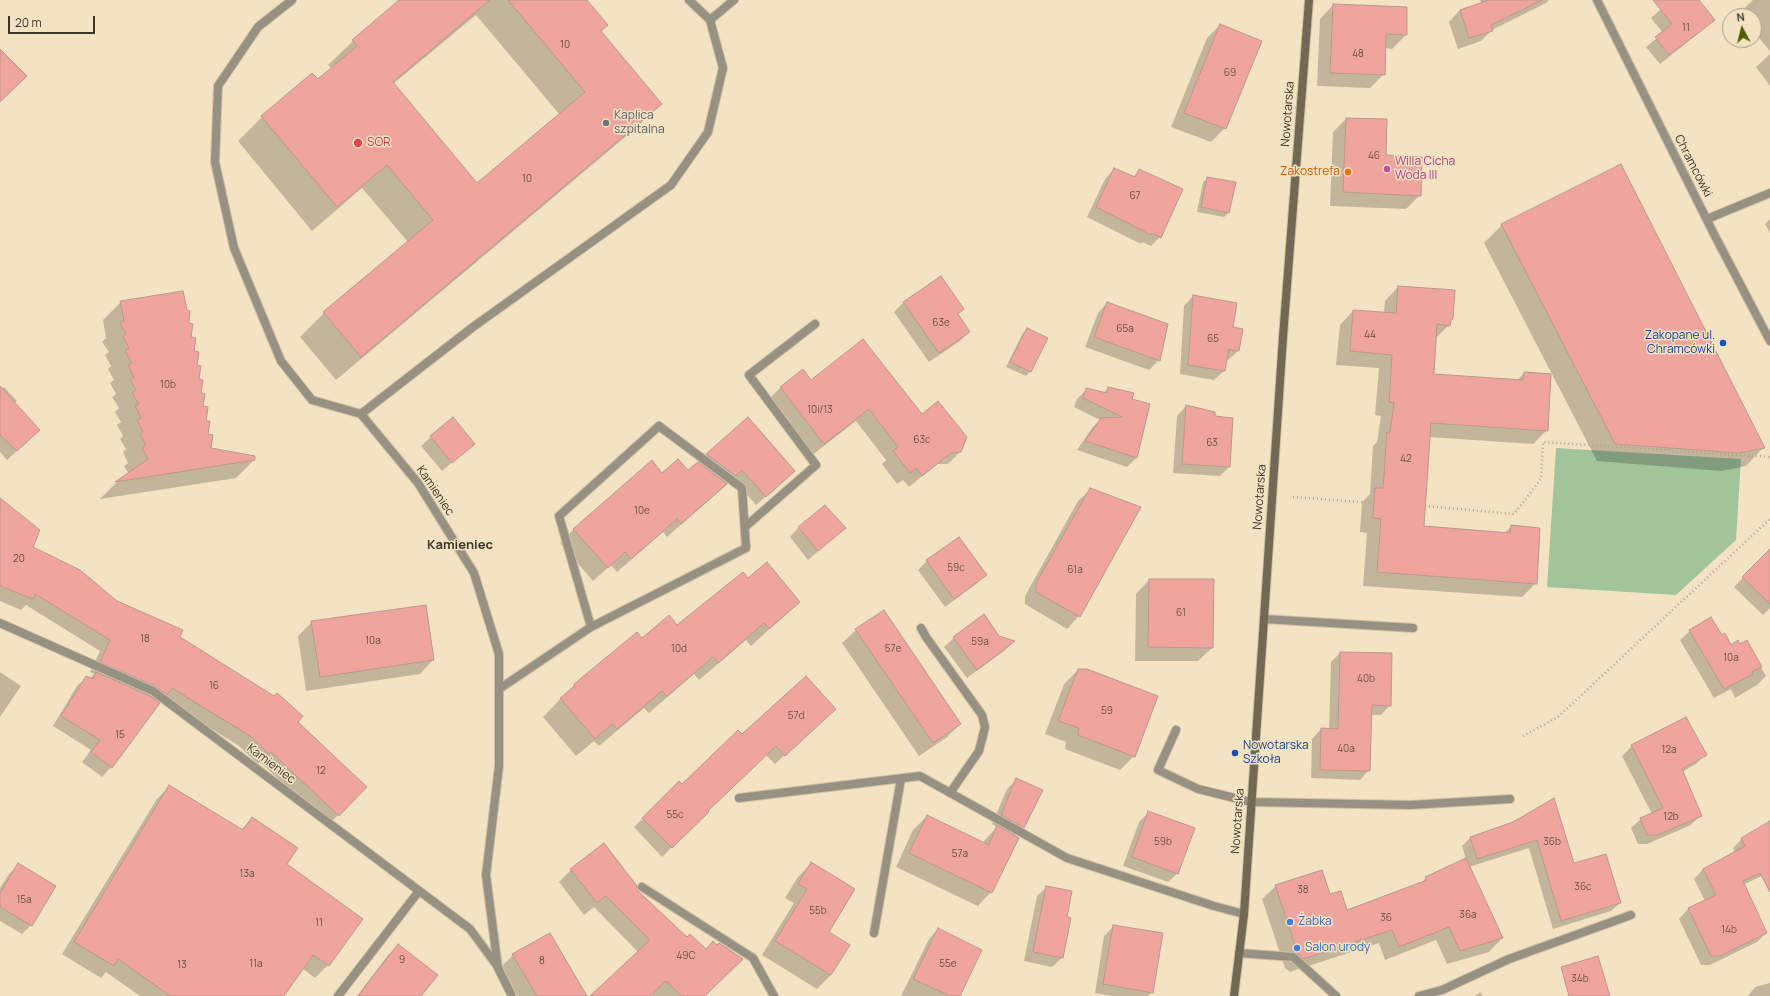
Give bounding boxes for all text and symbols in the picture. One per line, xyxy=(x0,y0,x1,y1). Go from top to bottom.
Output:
scale bar xyxy=(10,8,97,34)
north arrow xyxy=(1722,8,1762,48)
text: N xyxy=(1736,9,1745,25)
text: 20 m xyxy=(15,14,42,31)
house number: 11 xyxy=(1682,22,1690,34)
house number: 10 xyxy=(560,39,570,51)
house number: 48 xyxy=(1352,48,1364,60)
house number: 69 xyxy=(1224,67,1236,79)
street label: Nowotarska xyxy=(1279,81,1297,147)
place label: Kaplica szpitalna xyxy=(614,109,665,137)
marker: Kaplica szpitalna xyxy=(601,118,611,128)
street label: Chramcówki xyxy=(1671,132,1715,200)
place label: SOR xyxy=(367,136,391,150)
marker: SOR xyxy=(352,137,364,149)
house number: 46 xyxy=(1368,150,1380,162)
place label: Willa Cicha Woda III xyxy=(1395,155,1455,183)
marker: Willa Cicha Woda III xyxy=(1382,164,1392,174)
place label: Zakostrefa xyxy=(1280,165,1340,179)
marker: Zakostrefa xyxy=(1343,167,1353,177)
house number: 10 xyxy=(522,173,532,185)
house number: 67 xyxy=(1129,190,1141,202)
house number: 63e xyxy=(932,317,950,329)
house number: 65a xyxy=(1116,323,1134,335)
house number: 44 xyxy=(1364,329,1376,341)
place label: Zakopane ul. Chramcówki xyxy=(1645,329,1715,357)
house number: 65 xyxy=(1207,333,1219,345)
marker: Zakopane ul. Chramcówki xyxy=(1718,338,1728,348)
house number: 10b xyxy=(160,379,176,391)
house number: 10i/13 xyxy=(807,404,833,416)
house number: 63c xyxy=(913,434,931,446)
house number: 63 xyxy=(1206,437,1218,449)
house number: 42 xyxy=(1400,453,1412,465)
street label: Kamieniec xyxy=(413,463,457,519)
street label: Nowotarska xyxy=(1251,464,1269,530)
house number: 10e xyxy=(634,505,650,517)
district label: Kamieniec xyxy=(427,537,493,553)
house number: 20 xyxy=(13,553,25,565)
house number: 59c xyxy=(947,562,965,574)
house number: 61a xyxy=(1067,564,1083,576)
house number: 61 xyxy=(1176,607,1186,619)
house number: 18 xyxy=(140,633,150,645)
house number: 10a xyxy=(365,635,381,647)
house number: 59a xyxy=(971,636,989,648)
house number: 10d xyxy=(671,643,687,655)
house number: 57e xyxy=(885,643,901,655)
house number: 10a xyxy=(1723,652,1739,664)
house number: 40b xyxy=(1357,673,1375,685)
house number: 16 xyxy=(209,680,219,692)
house number: 59 xyxy=(1101,705,1113,717)
house number: 57d xyxy=(788,710,804,722)
house number: 15 xyxy=(115,729,125,741)
place label: Nowotarska Szkoła xyxy=(1243,739,1309,767)
street label: Kamieniec xyxy=(244,741,298,787)
house number: 40a xyxy=(1337,743,1355,755)
house number: 12a xyxy=(1661,744,1677,756)
marker: Nowotarska Szkoła xyxy=(1230,748,1240,758)
house number: 12 xyxy=(316,765,326,777)
street label: Nowotarska xyxy=(1229,788,1247,854)
house number: 55c xyxy=(666,809,684,821)
house number: 12b xyxy=(1663,811,1679,823)
house number: 59b xyxy=(1154,836,1172,848)
house number: 36b xyxy=(1543,836,1561,848)
house number: 57a xyxy=(952,848,968,860)
house number: 13a xyxy=(240,868,254,880)
house number: 36c xyxy=(1574,881,1592,893)
house number: 38 xyxy=(1297,884,1309,896)
house number: 15a xyxy=(16,894,32,906)
house number: 55b xyxy=(809,905,827,917)
house number: 36a xyxy=(1459,909,1477,921)
house number: 36 xyxy=(1380,912,1392,924)
place label: Żabka xyxy=(1298,915,1332,929)
house number: 11 xyxy=(315,917,323,929)
marker: Żabka xyxy=(1285,917,1295,927)
house number: 14b xyxy=(1721,924,1737,936)
place label: Salon urody xyxy=(1305,941,1370,955)
marker: Salon urody xyxy=(1292,943,1302,953)
house number: 49C xyxy=(676,950,696,962)
house number: 9 xyxy=(399,954,405,966)
house number: 8 xyxy=(539,955,545,967)
house number: 11a xyxy=(249,958,263,970)
house number: 55e xyxy=(939,958,957,970)
house number: 13 xyxy=(177,959,187,971)
house number: 34b xyxy=(1571,973,1589,985)

